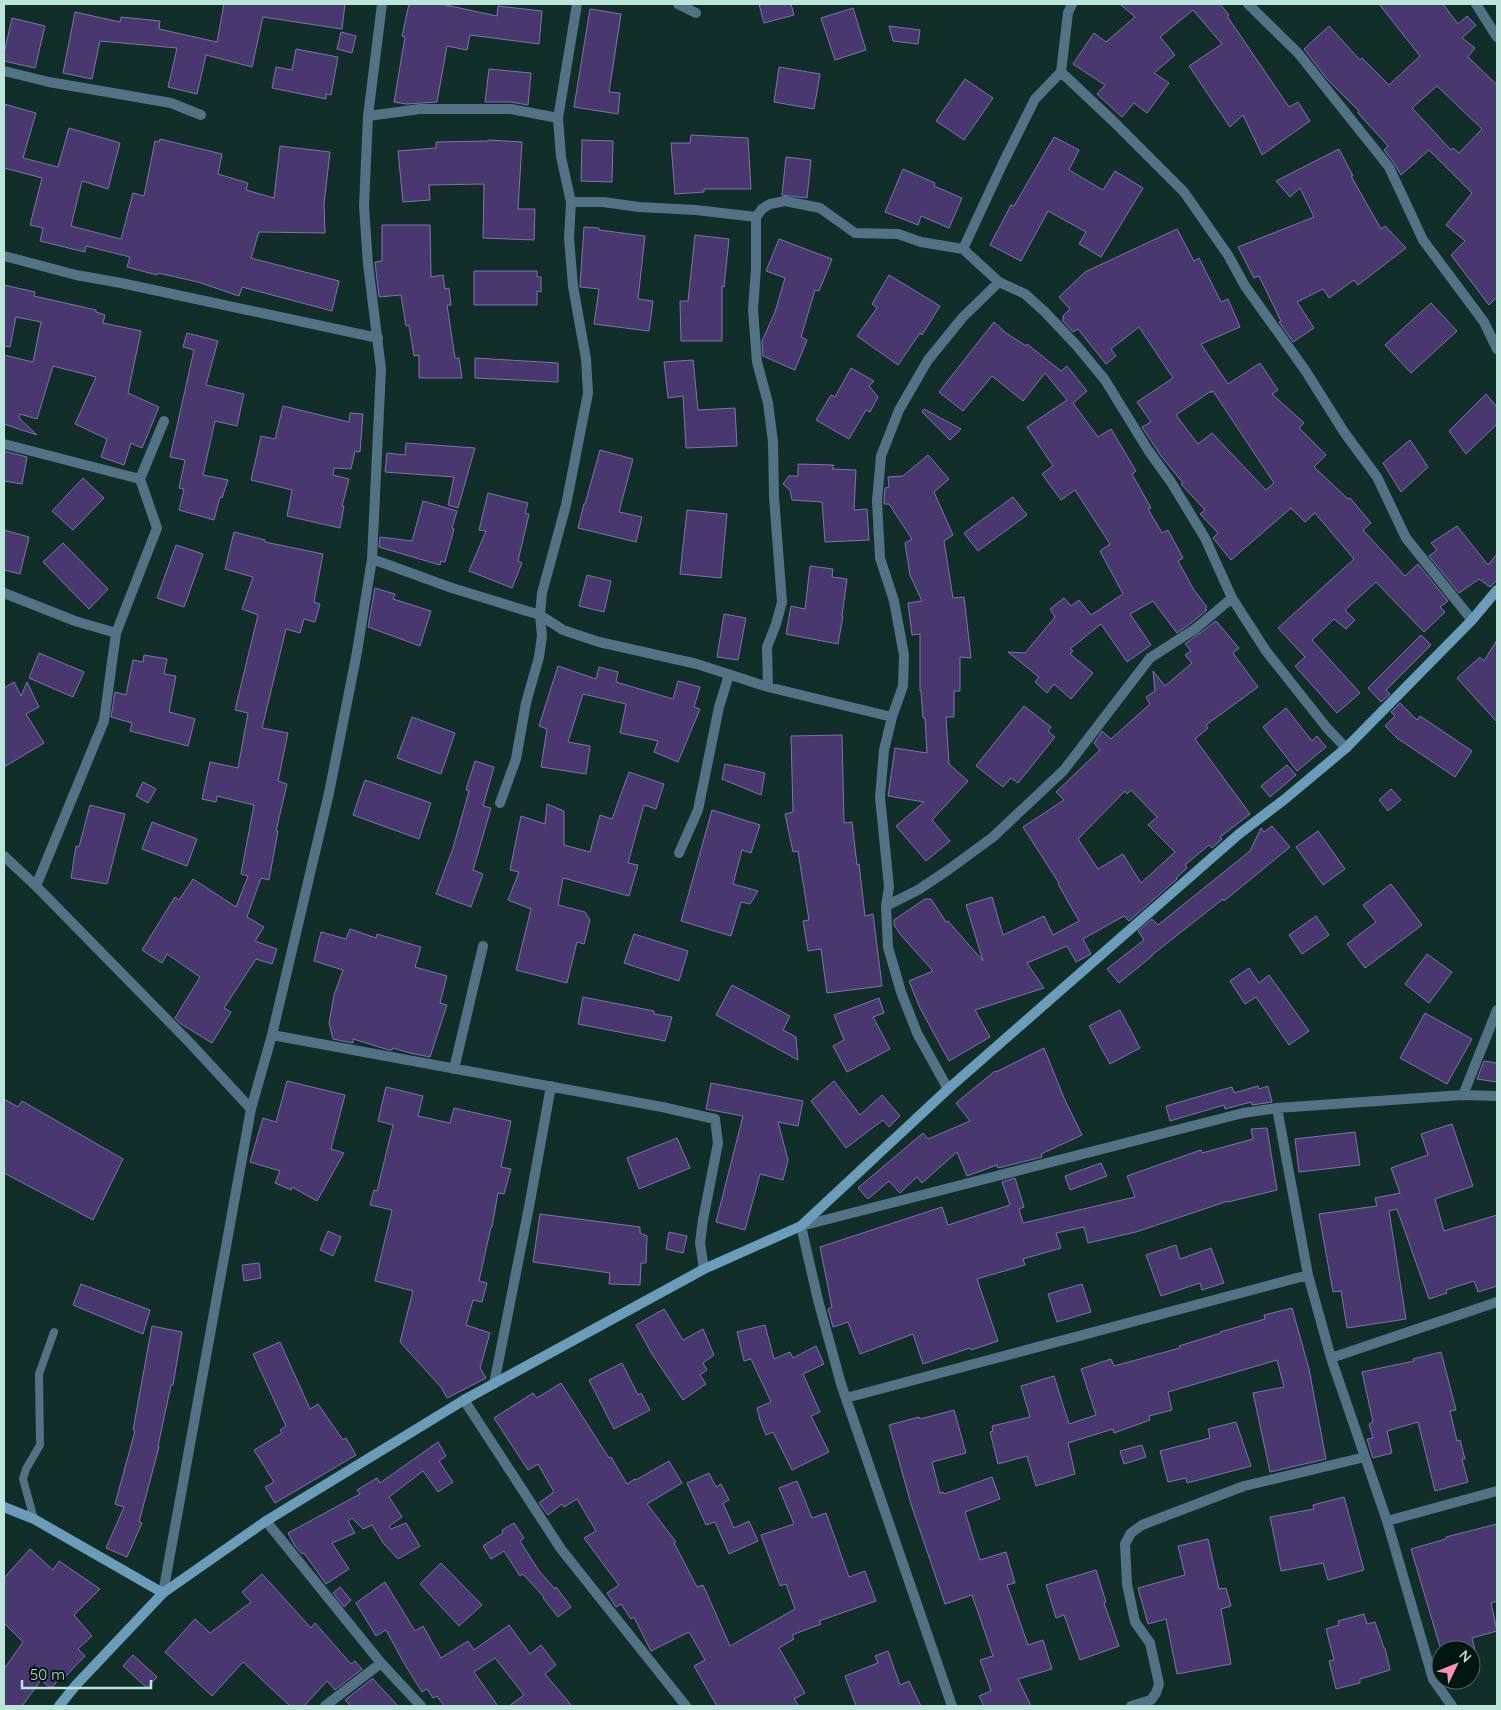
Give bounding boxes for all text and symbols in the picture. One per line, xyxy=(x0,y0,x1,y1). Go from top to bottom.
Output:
north arrow xyxy=(1431,1640,1481,1690)
text: N xyxy=(1455,1646,1476,1666)
scale bar xyxy=(22,1658,151,1690)
text: 50 m xyxy=(30,1665,65,1684)

